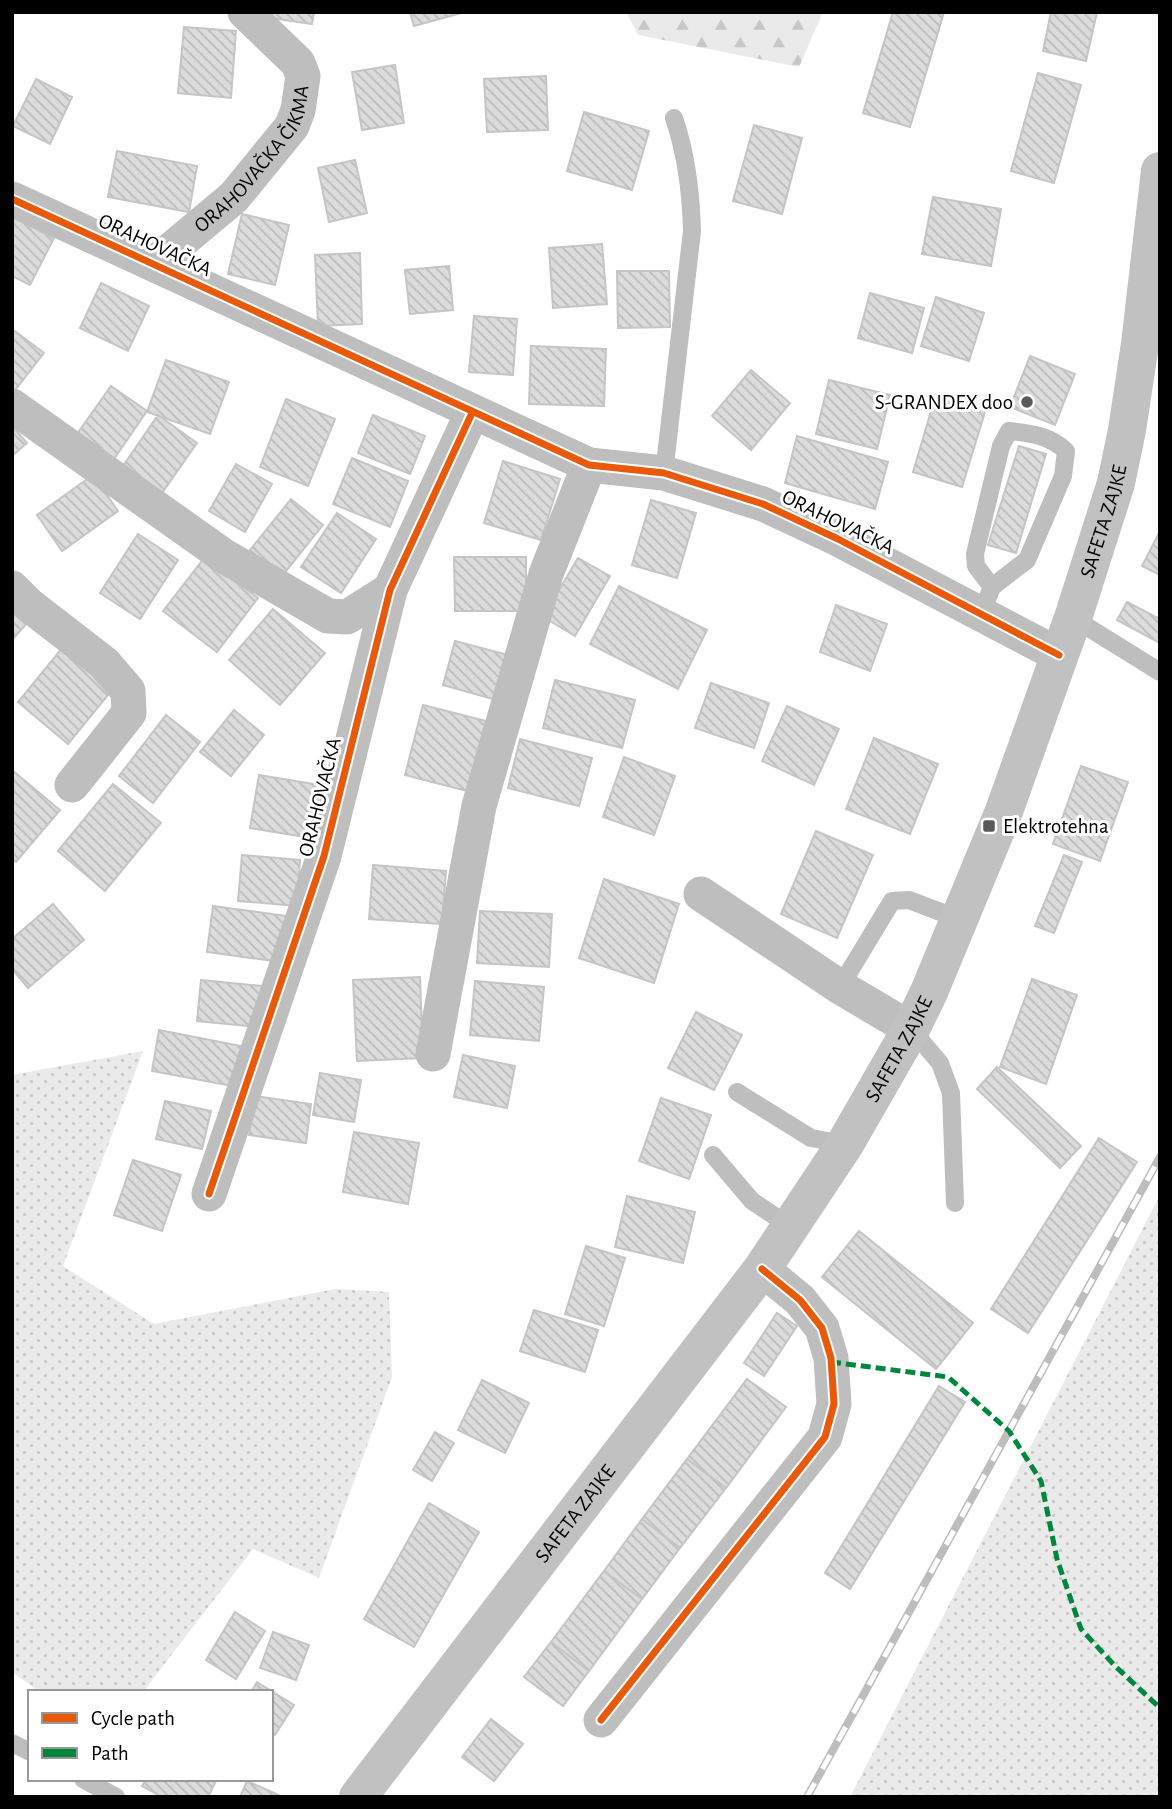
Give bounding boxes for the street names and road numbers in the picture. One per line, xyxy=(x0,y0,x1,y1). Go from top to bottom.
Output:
street label: ORAHOVAČKA ČIKMA xyxy=(190,84,312,236)
street label: ORAHOVAČKA xyxy=(95,208,216,280)
street label: SAFETA ZAJKE xyxy=(1076,463,1130,580)
street label: ORAHOVAČKA xyxy=(779,484,898,558)
street label: ORAHOVAČKA xyxy=(293,735,345,859)
street label: SAFETA ZAJKE xyxy=(861,993,936,1106)
street label: SAFETA ZAJKE xyxy=(531,1460,619,1566)

